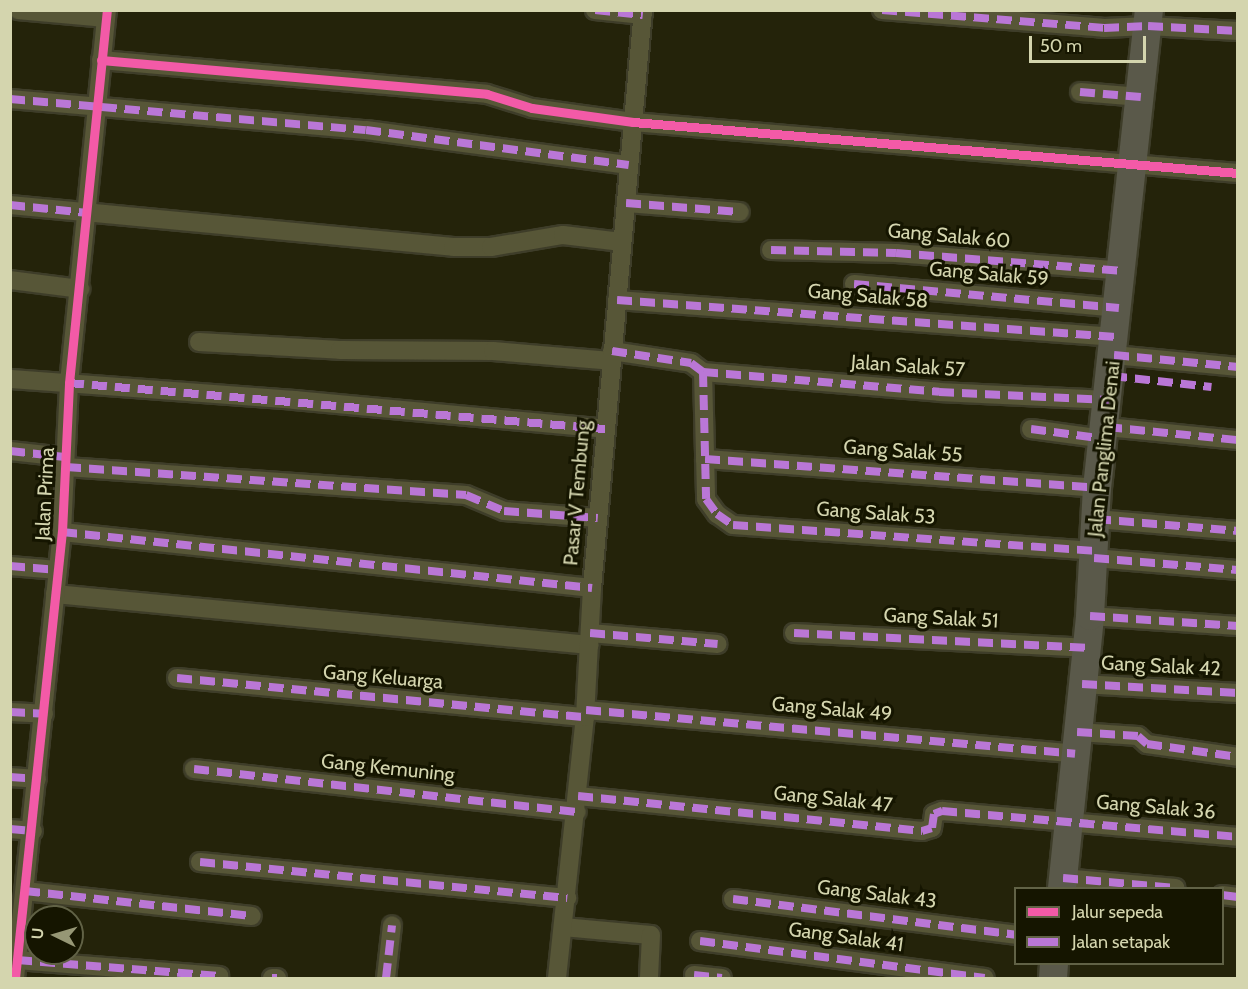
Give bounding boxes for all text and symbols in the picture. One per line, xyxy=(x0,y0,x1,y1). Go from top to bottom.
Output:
scale bar xyxy=(1032,24,1149,62)
text: 50 m xyxy=(1040,35,1082,57)
street label: Gang Salak 60 xyxy=(887,219,1011,253)
street label: Gang Salak 59 xyxy=(928,257,1050,291)
street label: Gang Salak 58 xyxy=(807,279,929,313)
street label: Jalan Salak 57 xyxy=(850,350,966,382)
street label: Jalan Panglima Denai xyxy=(1083,360,1125,538)
street label: Pasar V Tembung xyxy=(559,419,595,567)
street label: Gang Salak 55 xyxy=(843,435,963,467)
street label: Jalan Prima xyxy=(31,447,59,541)
street label: Gang Salak 53 xyxy=(816,497,936,529)
street label: Gang Salak 51 xyxy=(883,603,999,633)
street label: Gang Salak 42 xyxy=(1101,651,1221,681)
street label: Gang Keluarga xyxy=(322,660,444,694)
street label: Gang Salak 49 xyxy=(771,692,893,726)
street label: Gang Kemuning xyxy=(320,749,456,787)
street label: Gang Salak 47 xyxy=(772,781,894,817)
street label: Gang Salak 36 xyxy=(1095,790,1217,824)
street label: Gang Salak 43 xyxy=(816,875,938,913)
legend xyxy=(1014,887,1224,965)
text: Jalur sepeda xyxy=(1072,901,1163,923)
north arrow xyxy=(24,905,84,965)
street label: Gang Salak 41 xyxy=(787,917,905,957)
text: U xyxy=(28,927,48,940)
text: Jalan setapak xyxy=(1072,931,1170,953)

